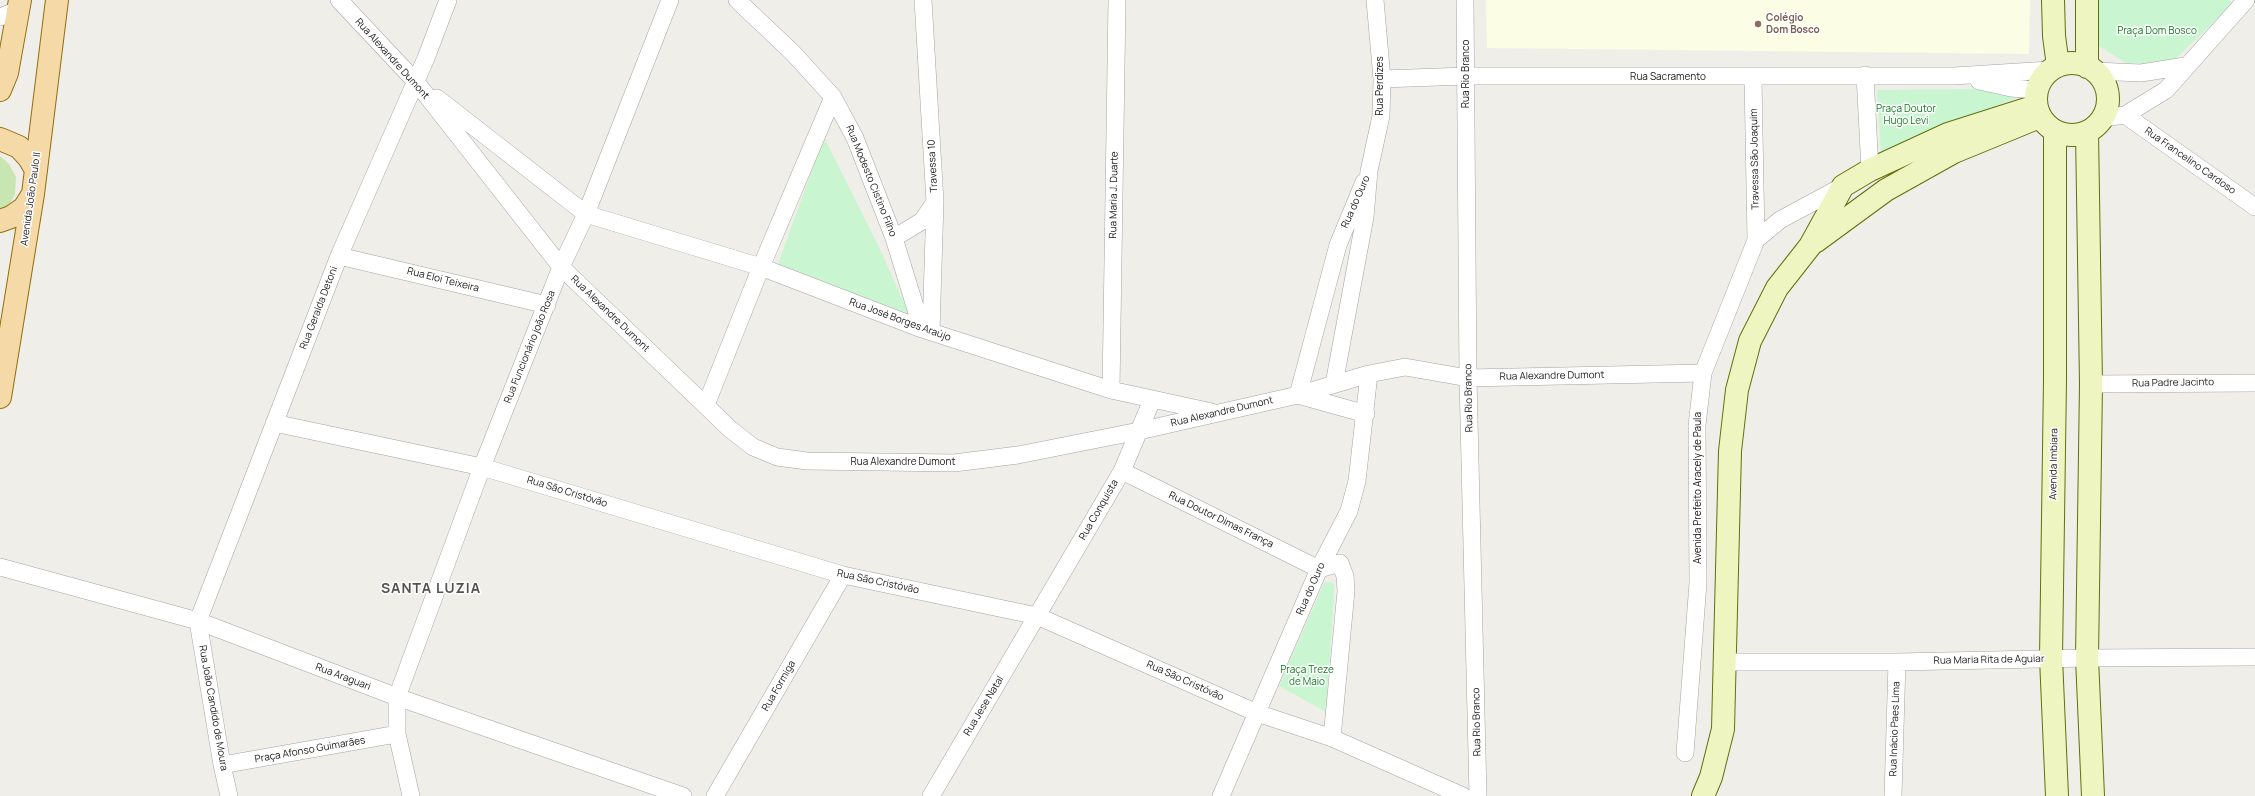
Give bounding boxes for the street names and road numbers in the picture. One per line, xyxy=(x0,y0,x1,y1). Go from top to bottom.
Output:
street label: Rua Alexandre Dumont xyxy=(352,16,432,102)
street label: Rua Rio Branco xyxy=(1460,40,1472,108)
street label: Rua Perdizes xyxy=(1374,56,1386,116)
street label: Rua Sacramento xyxy=(1630,71,1706,83)
street label: Travessa São Joaquim xyxy=(1748,108,1762,210)
street label: Rua Modesto Cistino Filho xyxy=(843,123,899,239)
street label: Rua Francelino Cardoso xyxy=(2142,125,2238,197)
street label: Travessa 10 xyxy=(926,139,940,193)
street label: Avenida João Paulo II xyxy=(18,151,44,247)
street label: Rua Maria J. Duarte xyxy=(1107,151,1121,239)
street label: Rua do Ouro xyxy=(1339,174,1373,230)
street label: Rua Geralda Detoni xyxy=(298,265,340,351)
street label: Rua Eloi Teixeira xyxy=(406,265,480,295)
street label: Rua Alexandre Dumont xyxy=(568,273,652,355)
street label: Rua Funcionário joão Rosa xyxy=(502,289,558,405)
street label: Rua José Borges Araújo xyxy=(847,296,953,344)
street label: Rua Rio Branco xyxy=(1462,364,1476,432)
street label: Rua Alexandre Dumont xyxy=(1499,369,1605,383)
street label: Rua Padre Jacinto xyxy=(2132,376,2214,390)
street label: Rua Alexandre Dumont xyxy=(1170,394,1274,430)
street label: Avenida Prefeito Aracely de Paula xyxy=(1692,412,1704,564)
street label: Avenida Imbiara xyxy=(2047,428,2061,500)
street label: Rua Alexandre Dumont xyxy=(851,456,955,468)
street label: Rua São Cristóvão xyxy=(525,474,609,510)
street label: Rua Conquista xyxy=(1077,478,1121,542)
street label: Rua Doutor Dimas França xyxy=(1167,489,1275,551)
street label: Rua do Ouro xyxy=(1294,561,1328,617)
street label: Rua São Cristóvão xyxy=(836,567,920,597)
street label: Rua João Candido de Moura xyxy=(196,644,230,772)
street label: Rua Maria Rita de Aguiar xyxy=(1933,653,2045,667)
street label: Rua Formiga xyxy=(760,659,798,713)
street label: Rua São Cristóvão xyxy=(1144,659,1226,703)
street label: Rua Araguari xyxy=(314,661,372,693)
street label: Rua Jese Natal xyxy=(961,674,1007,738)
street label: Rua Inácio Paes Lima xyxy=(1887,681,1903,777)
street label: Rua Rio Branco xyxy=(1470,688,1484,756)
street label: Praça Afonso Guimarães xyxy=(254,734,366,766)

